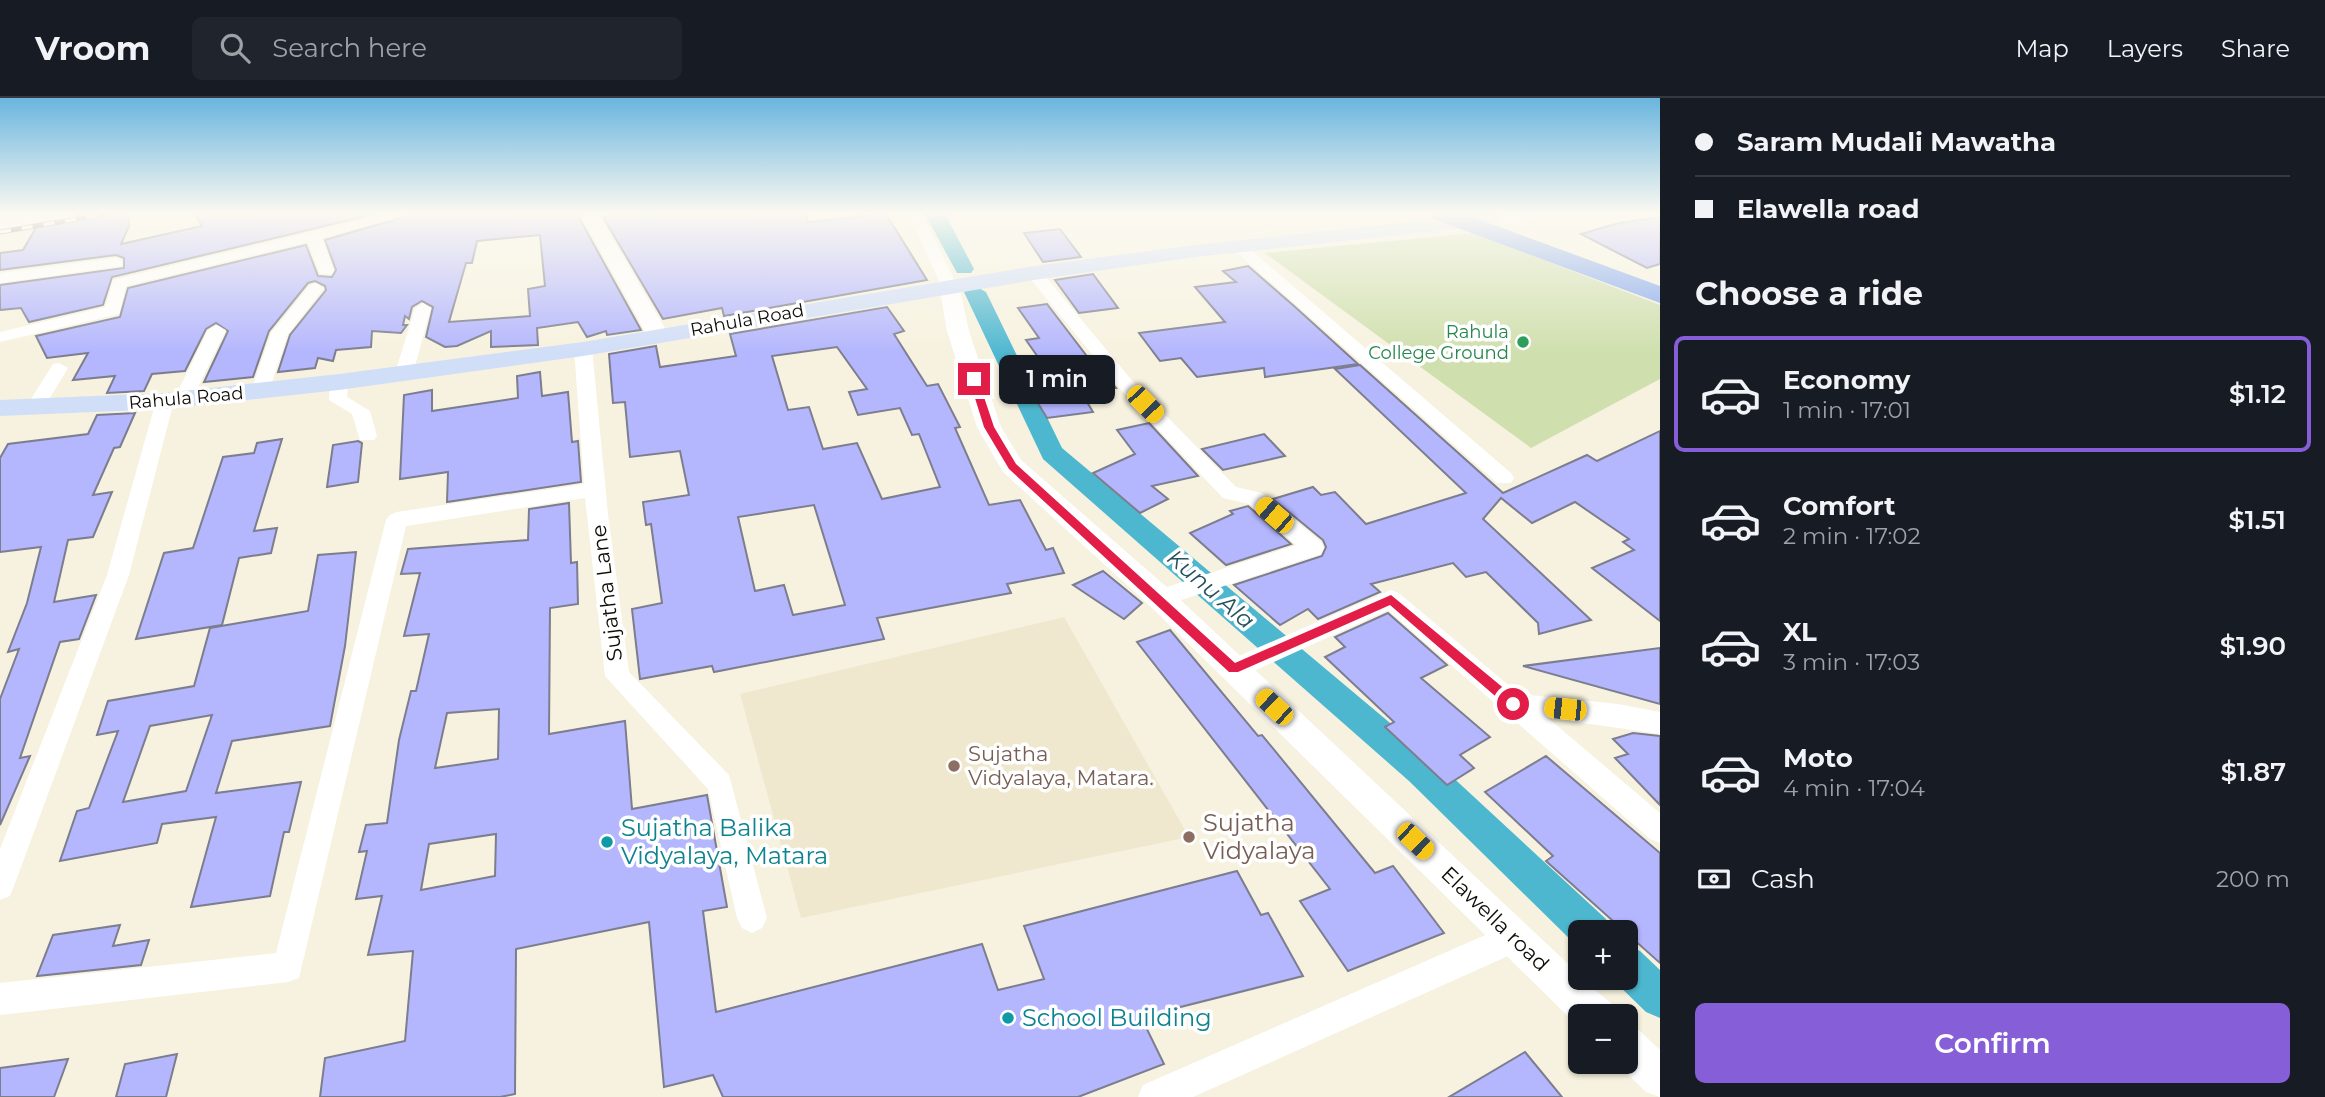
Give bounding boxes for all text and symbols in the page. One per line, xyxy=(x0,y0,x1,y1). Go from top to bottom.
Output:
search box xyxy=(192,17,682,80)
text: Vroom xyxy=(35,28,150,68)
icon: search xyxy=(216,29,254,67)
text: Search here xyxy=(272,32,427,64)
text: Map xyxy=(2015,34,2069,63)
text: Layers xyxy=(2107,34,2183,63)
text: Share xyxy=(2221,34,2290,63)
text: Saram Mudali Mawatha xyxy=(1737,126,2056,158)
text: Elawella road xyxy=(1737,193,1919,225)
text: Choose a ride xyxy=(1695,274,1923,313)
street label: Rahula Road xyxy=(688,299,806,341)
place label: Rahula College Ground xyxy=(1368,321,1509,364)
marker: Rahula College Ground xyxy=(1515,334,1531,350)
callout: 1 min xyxy=(998,354,1114,404)
route end xyxy=(958,363,990,395)
icon: car xyxy=(1699,363,1762,426)
text: Economy xyxy=(1783,364,1910,396)
text: 1 min xyxy=(1026,365,1088,393)
text: $1.12 xyxy=(2229,378,2286,410)
street label: Rahula Road xyxy=(128,382,244,414)
car xyxy=(1123,382,1168,426)
text: 1 min · 17:01 xyxy=(1783,396,1911,424)
icon: car xyxy=(1699,489,1762,552)
text: Comfort xyxy=(1783,490,1895,522)
car xyxy=(1252,493,1297,537)
text: $1.51 xyxy=(2229,504,2286,536)
text: 2 min · 17:02 xyxy=(1783,522,1921,550)
street label: Sujatha Lane xyxy=(586,523,627,663)
water label: Kunu Ala xyxy=(1162,543,1260,635)
icon: car xyxy=(1699,615,1762,678)
text: XL xyxy=(1783,616,1817,648)
text: $1.90 xyxy=(2220,630,2286,662)
text: 3 min · 17:03 xyxy=(1783,648,1920,676)
car xyxy=(1252,685,1297,729)
route start xyxy=(1497,688,1529,720)
car xyxy=(1544,696,1587,722)
place label: Sujatha Vidyalaya, Matara. xyxy=(968,741,1154,790)
icon: car xyxy=(1699,741,1762,804)
text: Moto xyxy=(1783,742,1853,774)
text: $1.87 xyxy=(2221,756,2286,788)
marker: Sujatha Vidyalaya, Matara. xyxy=(946,758,962,774)
text: 4 min · 17:04 xyxy=(1783,774,1925,802)
place label: Sujatha Vidyalaya xyxy=(1203,808,1316,865)
place label: Sujatha Balika Vidyalaya, Matara xyxy=(621,813,828,870)
car xyxy=(1393,819,1438,863)
marker: Sujatha Vidyalaya xyxy=(1181,829,1197,845)
marker: Sujatha Balika Vidyalaya, Matara xyxy=(599,834,615,850)
icon: cash xyxy=(1695,860,1733,898)
street label: Elawella road xyxy=(1436,861,1554,976)
text: Cash xyxy=(1751,863,1815,895)
text: 200 m xyxy=(2216,865,2290,893)
map controls xyxy=(1568,920,1638,1074)
button: + xyxy=(1568,920,1638,990)
place label: School Building xyxy=(1022,1003,1212,1032)
button: Confirm xyxy=(1695,1003,2290,1083)
button: − xyxy=(1568,1004,1638,1074)
marker: School Building xyxy=(1000,1010,1016,1026)

